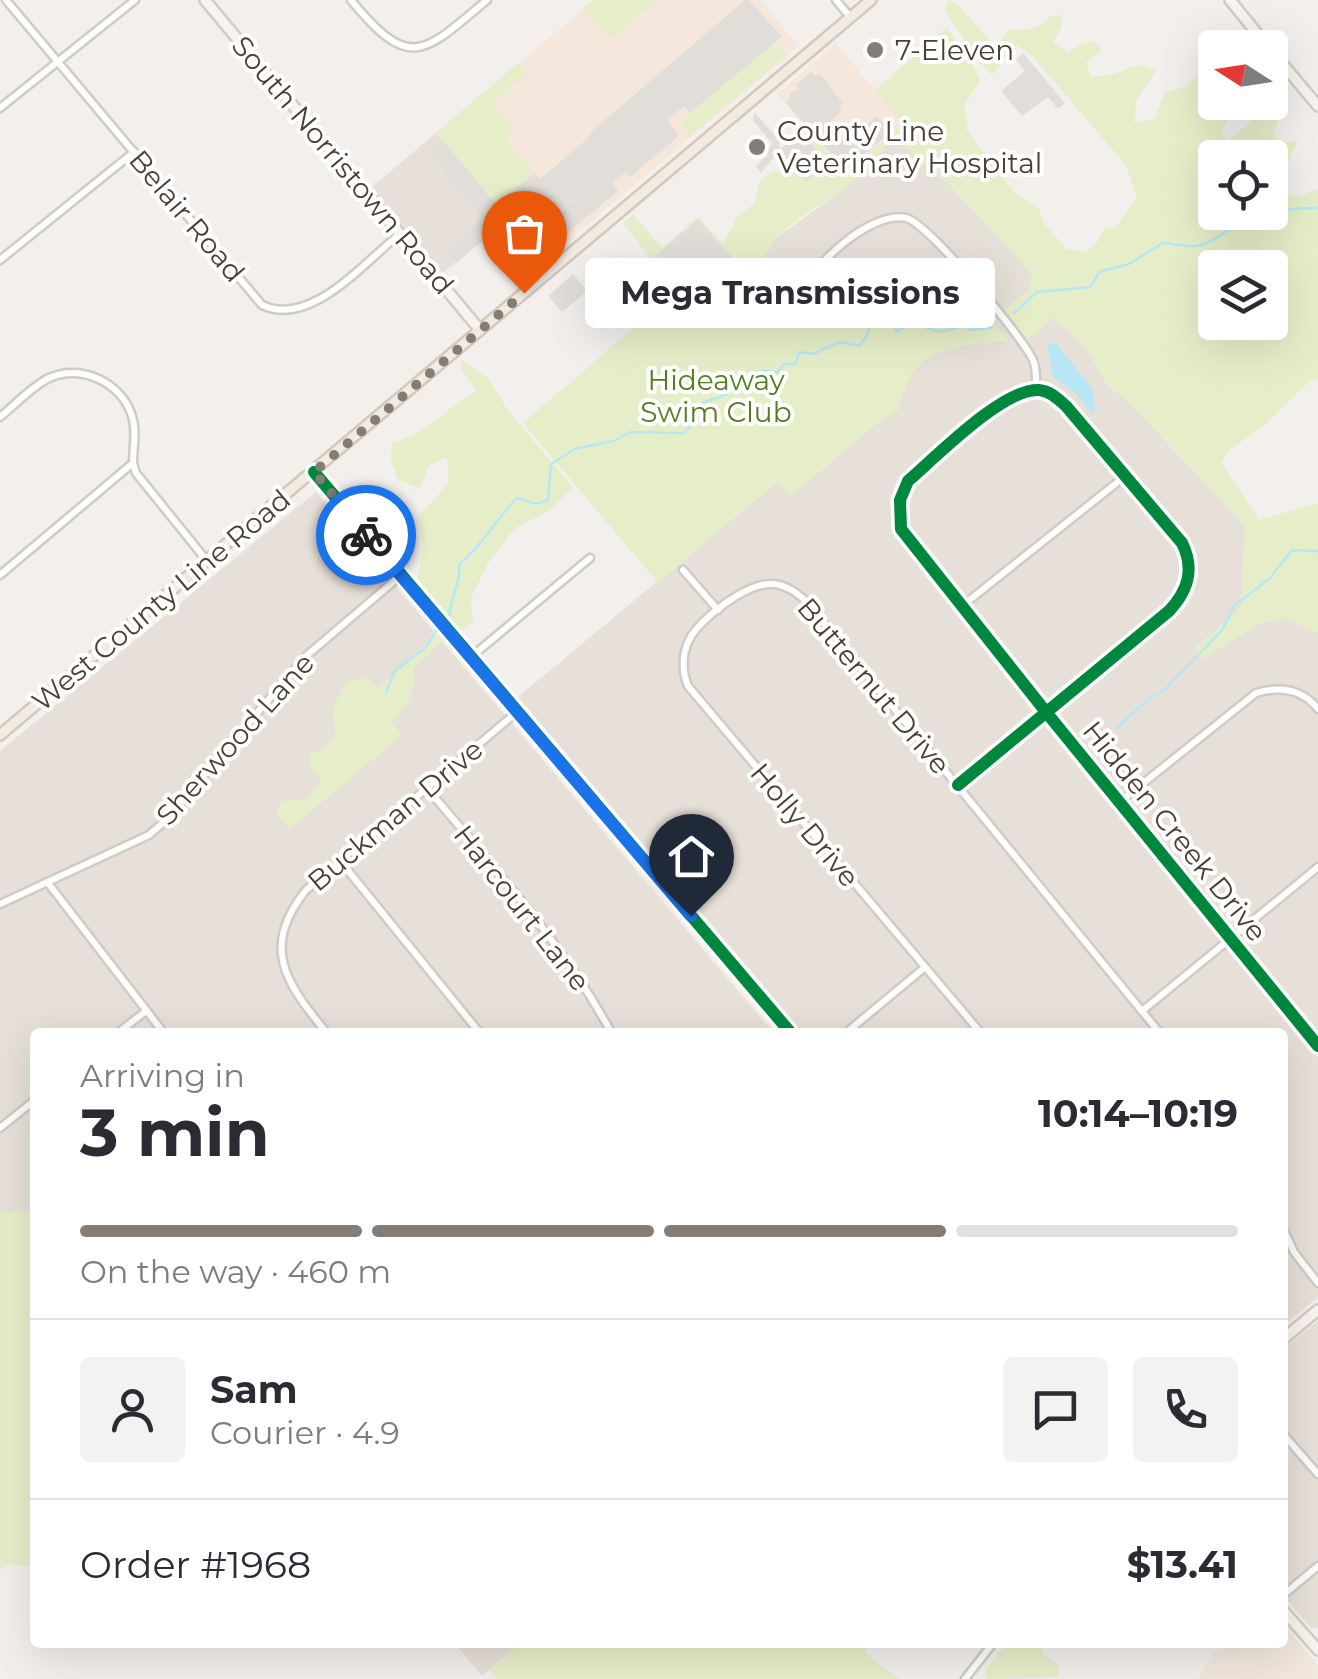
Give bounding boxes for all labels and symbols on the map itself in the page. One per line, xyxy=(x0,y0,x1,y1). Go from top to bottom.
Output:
street label: South Norristown Road xyxy=(225,29,461,301)
north arrow xyxy=(1198,30,1288,120)
place label: 7-Eleven xyxy=(895,33,1014,67)
marker: 7-Eleven xyxy=(864,39,886,61)
place label: County Line Veterinary Hospital xyxy=(777,114,1042,180)
marker: County Line Veterinary Hospital xyxy=(746,136,768,158)
street label: Belair Road xyxy=(122,143,252,289)
pin xyxy=(482,191,567,294)
callout: Mega Transmissions xyxy=(584,258,994,328)
park label: Hideaway Swim Club xyxy=(640,363,792,429)
street label: West County Line Road xyxy=(25,482,297,718)
courier xyxy=(316,485,416,585)
street label: Butternut Drive xyxy=(790,591,958,781)
street label: Sherwood Lane xyxy=(149,646,321,832)
street label: Hidden Creek Drive xyxy=(1076,714,1274,948)
street label: Buckman Drive xyxy=(301,732,489,898)
street label: Holly Drive xyxy=(743,756,867,894)
pin xyxy=(649,814,734,917)
street label: Harcourt Lane xyxy=(447,818,597,998)

